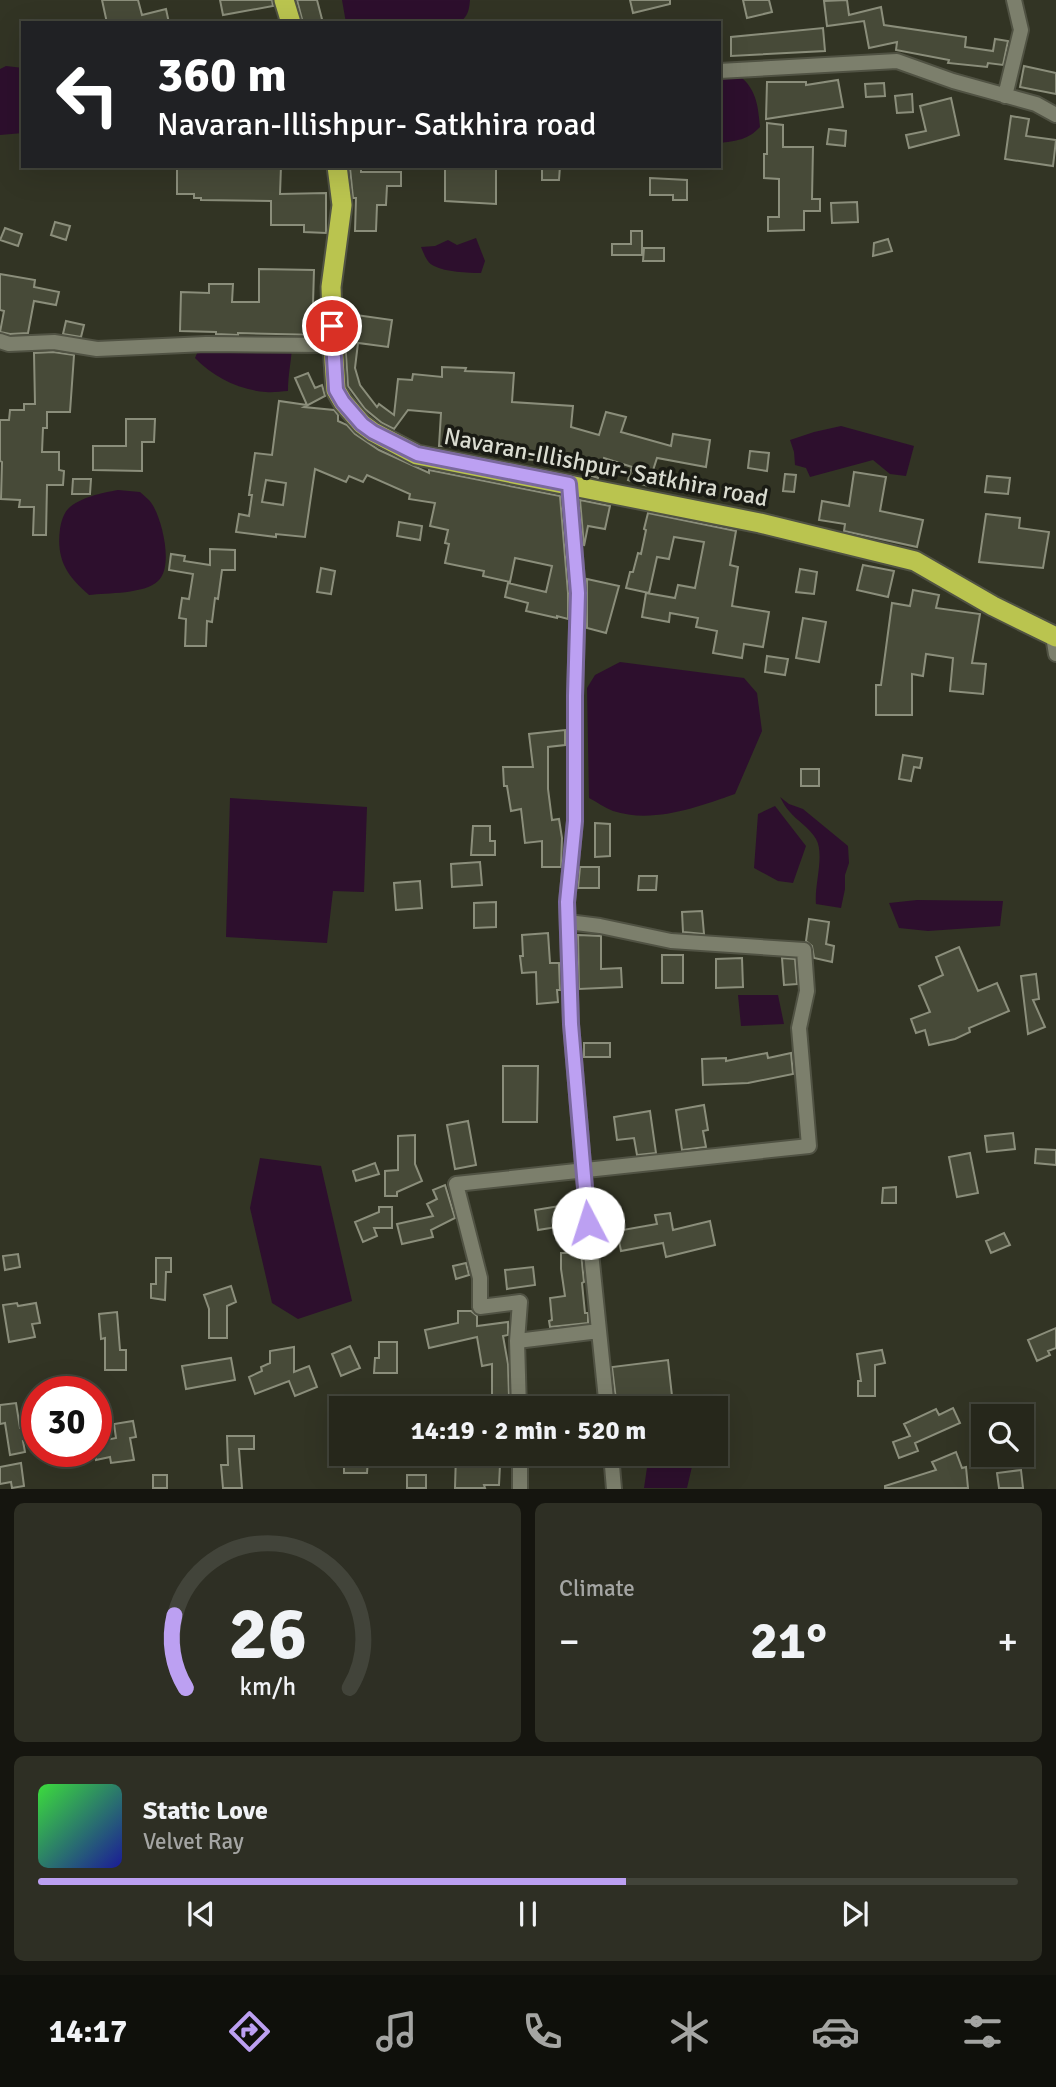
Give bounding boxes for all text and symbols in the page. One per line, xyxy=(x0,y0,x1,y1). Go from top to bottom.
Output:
text: 360 m xyxy=(157,45,287,105)
icon: left xyxy=(42,49,133,140)
text: Navaran-Illishpur- Satkhira road xyxy=(157,105,597,144)
pin xyxy=(302,296,362,356)
icon: arrive xyxy=(313,307,351,345)
street label: Navaran-Illishpur- Satkhira road xyxy=(441,421,771,513)
position arrow xyxy=(551,1186,625,1260)
speed limit sign: 30 xyxy=(21,1376,112,1467)
map controls xyxy=(971,1404,1034,1467)
button: search xyxy=(971,1404,1034,1467)
text: 14:19 · 2 min · 520 m xyxy=(411,1415,646,1447)
text: Climate xyxy=(559,1574,635,1603)
text: 26 xyxy=(228,1591,307,1680)
text: 21° xyxy=(750,1609,827,1673)
text: − xyxy=(559,1618,580,1665)
text: + xyxy=(997,1618,1018,1665)
text: km/h xyxy=(239,1671,296,1702)
text: Static Love xyxy=(143,1795,268,1827)
text: Velvet Ray xyxy=(143,1827,244,1856)
icon: previous xyxy=(182,1895,220,1933)
icon: pause xyxy=(509,1895,547,1933)
icon: next xyxy=(836,1895,874,1933)
icon: directions xyxy=(225,2007,274,2056)
icon: music xyxy=(372,2007,421,2056)
icon: phone xyxy=(518,2007,567,2056)
icon: climate xyxy=(665,2007,714,2056)
icon: car xyxy=(811,2007,860,2056)
icon: filters xyxy=(958,2007,1007,2056)
text: 14:17 xyxy=(49,2012,127,2051)

